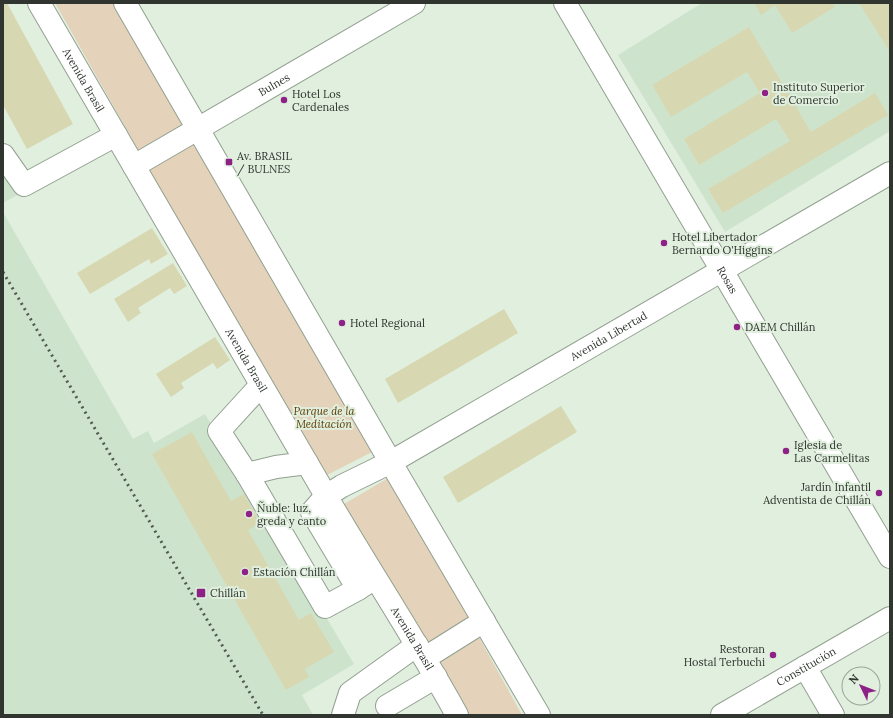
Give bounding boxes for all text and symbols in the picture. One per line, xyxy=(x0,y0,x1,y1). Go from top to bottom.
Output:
street label: Avenida Brasil xyxy=(59,45,108,114)
street label: Bulnes xyxy=(256,70,292,99)
place label: Instituto Superior de Comercio xyxy=(773,80,865,107)
place label: Hotel Los Cardenales xyxy=(292,87,349,114)
marker: Instituto Superior de Comercio xyxy=(760,88,770,98)
marker: Hotel Los Cardenales xyxy=(279,95,289,105)
place label: Av. BRASIL / BULNES xyxy=(236,149,292,177)
marker: Av. BRASIL / BULNES xyxy=(224,157,234,167)
place label: Hotel Libertador Bernardo O'Higgins xyxy=(672,230,772,257)
marker: Hotel Libertador Bernardo O'Higgins xyxy=(659,238,669,248)
street label: Rosas xyxy=(714,264,741,296)
street label: Avenida Libertad xyxy=(567,308,650,364)
place label: Hotel Regional xyxy=(350,316,425,330)
marker: Hotel Regional xyxy=(337,318,347,328)
place label: DAEM Chillán xyxy=(745,320,816,334)
marker: DAEM Chillán xyxy=(732,322,742,332)
street label: Avenida Brasil xyxy=(222,325,271,395)
park label: Parque de la Meditación xyxy=(293,404,356,431)
place label: Iglesia de Las Carmelitas xyxy=(794,438,869,465)
marker: Iglesia de Las Carmelitas xyxy=(781,446,791,456)
place label: Jardín Infantil Adventista de Chillán xyxy=(762,480,871,507)
marker: Jardín Infantil Adventista de Chillán xyxy=(874,488,884,498)
place label: Ñuble: luz, greda y canto xyxy=(257,501,326,528)
marker: Ñuble: luz, greda y canto xyxy=(244,509,254,519)
place label: Estación Chillán xyxy=(253,565,336,579)
marker: Estación Chillán xyxy=(240,567,250,577)
place label: Chillán xyxy=(210,586,246,600)
marker: Chillán xyxy=(195,587,207,599)
street label: Avenida Brasil xyxy=(388,603,437,673)
place label: Restoran Hostal Terbuchi xyxy=(684,642,765,669)
street label: Constitución xyxy=(774,644,839,689)
marker: Restoran Hostal Terbuchi xyxy=(768,650,778,660)
north arrow xyxy=(841,666,881,706)
text: N xyxy=(846,671,862,687)

